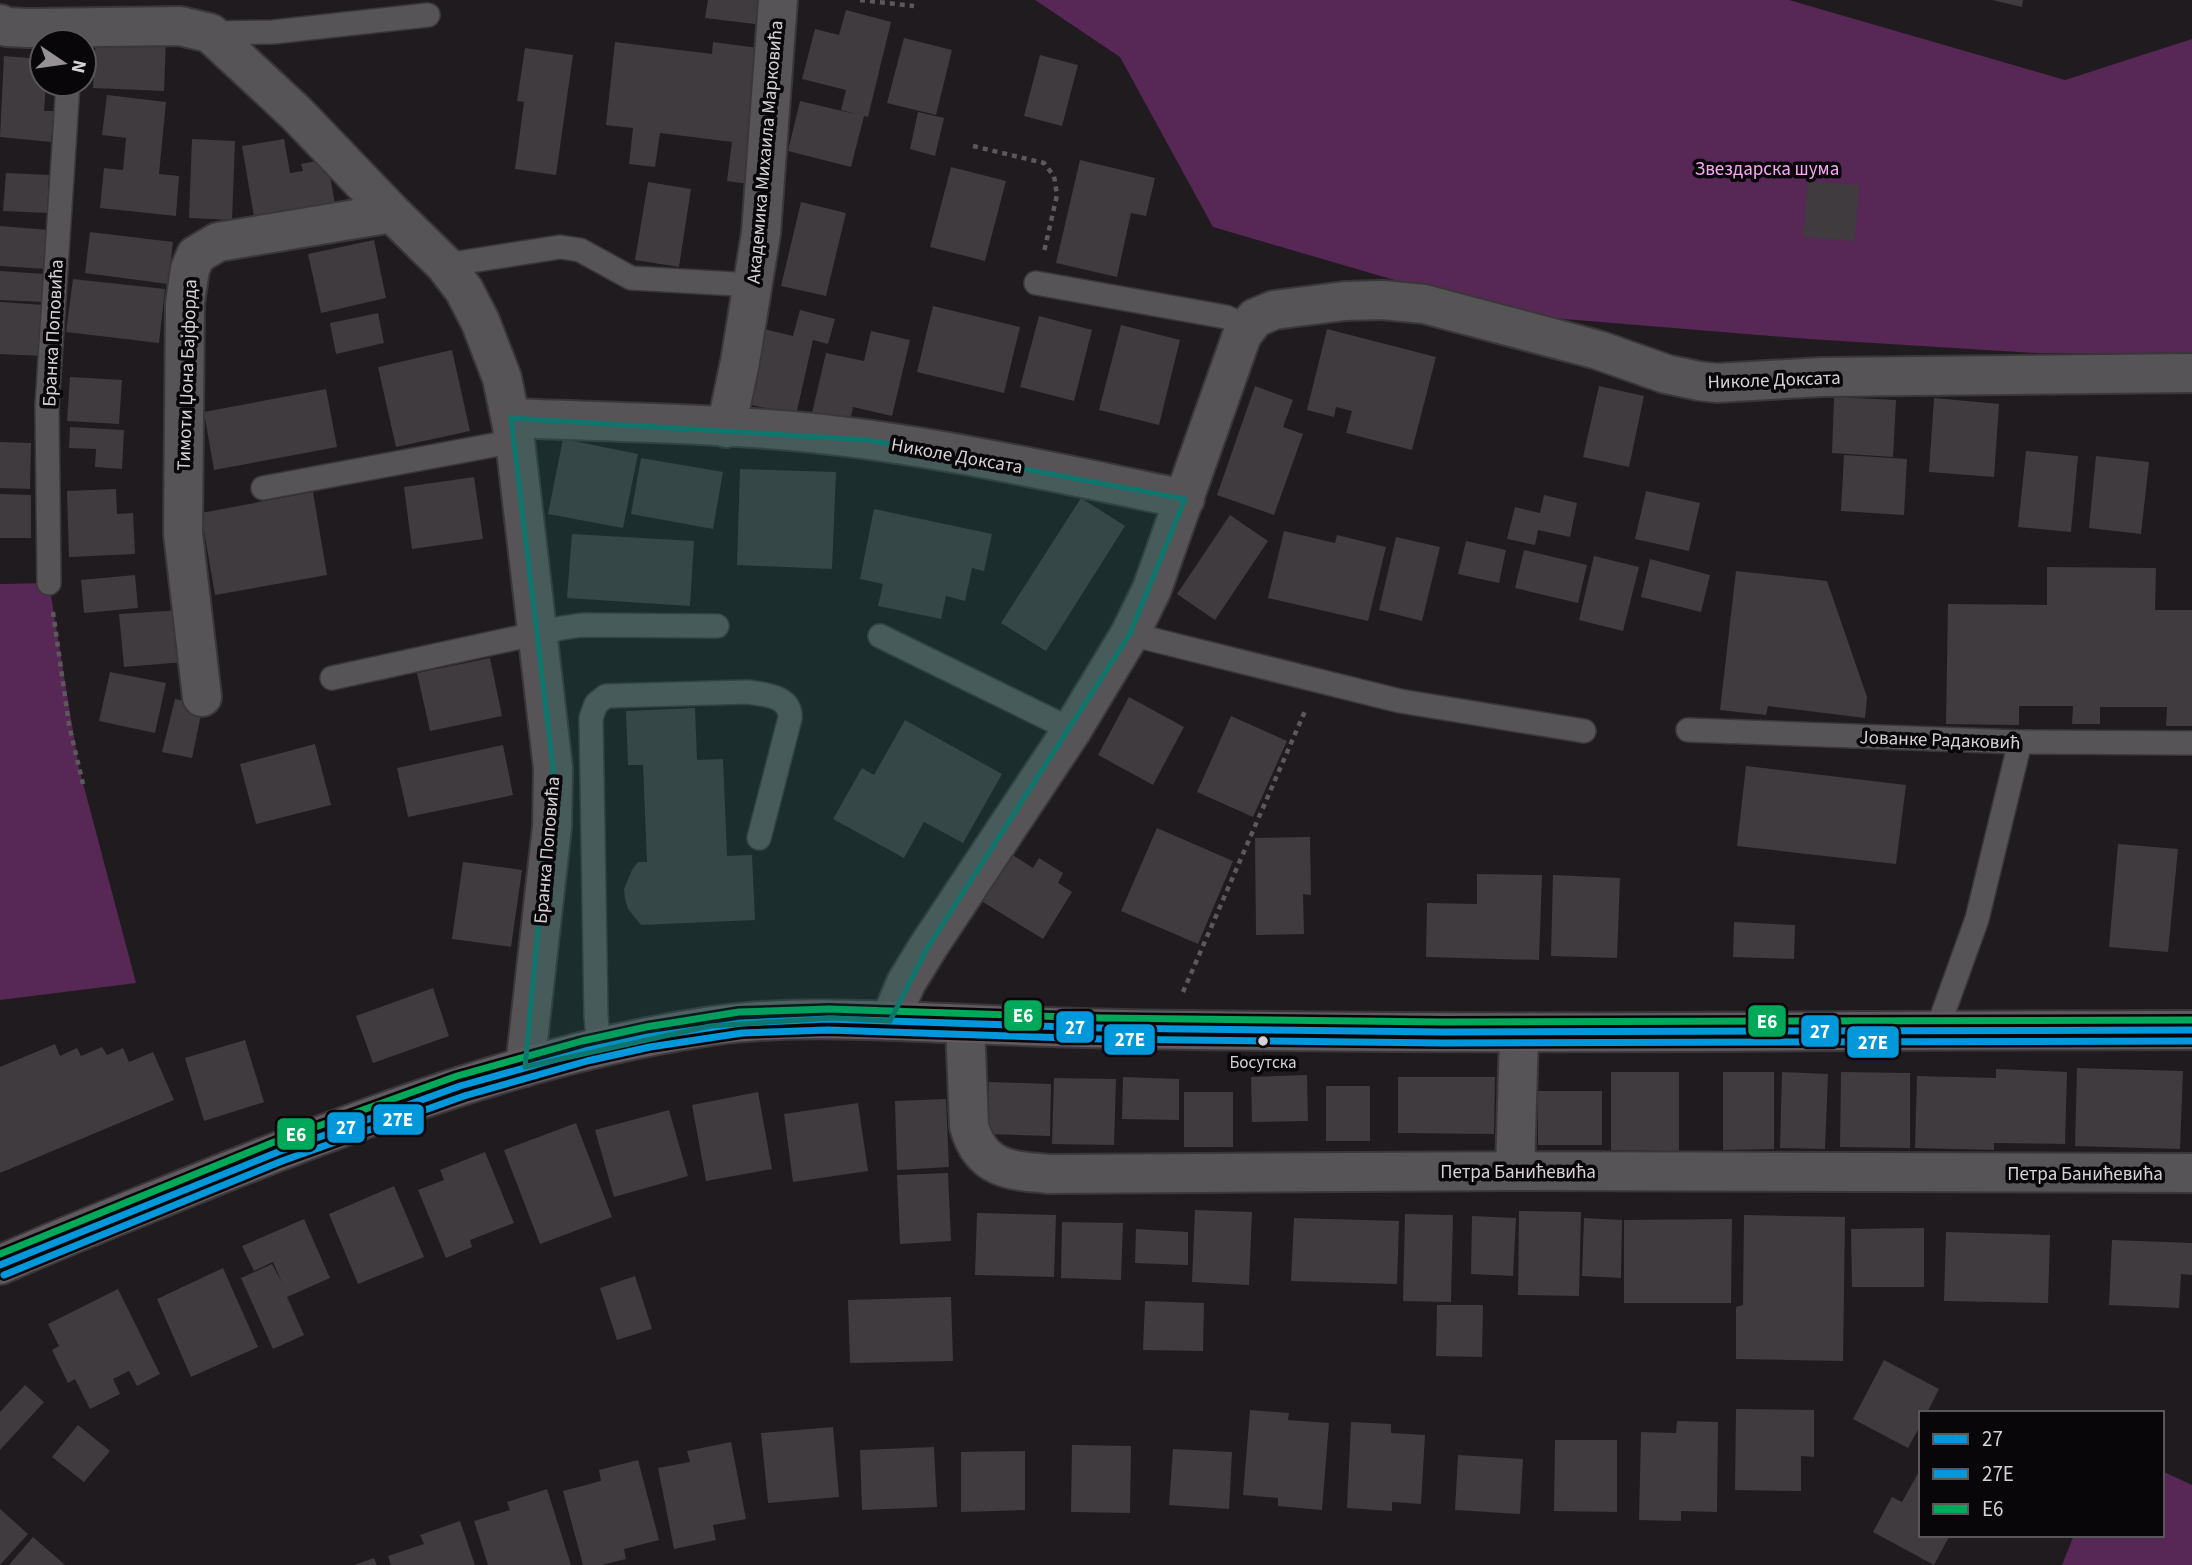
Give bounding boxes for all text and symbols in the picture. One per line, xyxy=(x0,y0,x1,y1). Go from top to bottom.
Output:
street label: Академика Михаила Марковића xyxy=(741,19,790,285)
north arrow xyxy=(28,28,98,98)
text: N xyxy=(64,57,93,76)
park label: Звездарска шума xyxy=(1695,156,1839,183)
street label: Бранка Поповића xyxy=(36,259,71,408)
street label: Тимоти Џона Бајфорда xyxy=(171,279,204,471)
street label: Николе Доксата xyxy=(1707,365,1841,396)
street label: Николе Доксата xyxy=(889,432,1025,481)
street label: Јованке Радаковић xyxy=(1859,724,2021,757)
street label: Бранка Поповића xyxy=(528,775,567,925)
line badge: E6 xyxy=(1003,999,1043,1032)
text: E6 xyxy=(1013,1003,1033,1030)
line badge: E6 xyxy=(1747,1004,1787,1038)
text: E6 xyxy=(1757,1009,1777,1036)
line badge: 27 xyxy=(1055,1010,1095,1044)
line badge: 27 xyxy=(1800,1014,1840,1048)
text: 27 xyxy=(1065,1015,1085,1042)
text: 27 xyxy=(1810,1019,1830,1046)
line badge: 27E xyxy=(1103,1023,1156,1056)
line badge: 27E xyxy=(1846,1025,1900,1059)
text: 27E xyxy=(1115,1027,1145,1054)
text: 27E xyxy=(1858,1030,1888,1057)
marker: Босутска xyxy=(1256,1034,1270,1048)
place label: Босутска xyxy=(1229,1051,1297,1075)
line badge: 27E xyxy=(372,1103,425,1136)
text: 27E xyxy=(383,1107,413,1134)
line badge: 27 xyxy=(326,1111,366,1144)
text: 27 xyxy=(336,1115,356,1142)
line badge: E6 xyxy=(276,1117,316,1151)
text: E6 xyxy=(286,1122,306,1149)
street label: Петра Банићевића xyxy=(1440,1159,1596,1186)
street label: Петра Банићевића xyxy=(2007,1161,2163,1188)
legend xyxy=(1919,1411,2164,1537)
text: 27 xyxy=(1982,1424,2003,1454)
text: 27E xyxy=(1982,1459,2014,1489)
text: E6 xyxy=(1982,1494,2004,1524)

